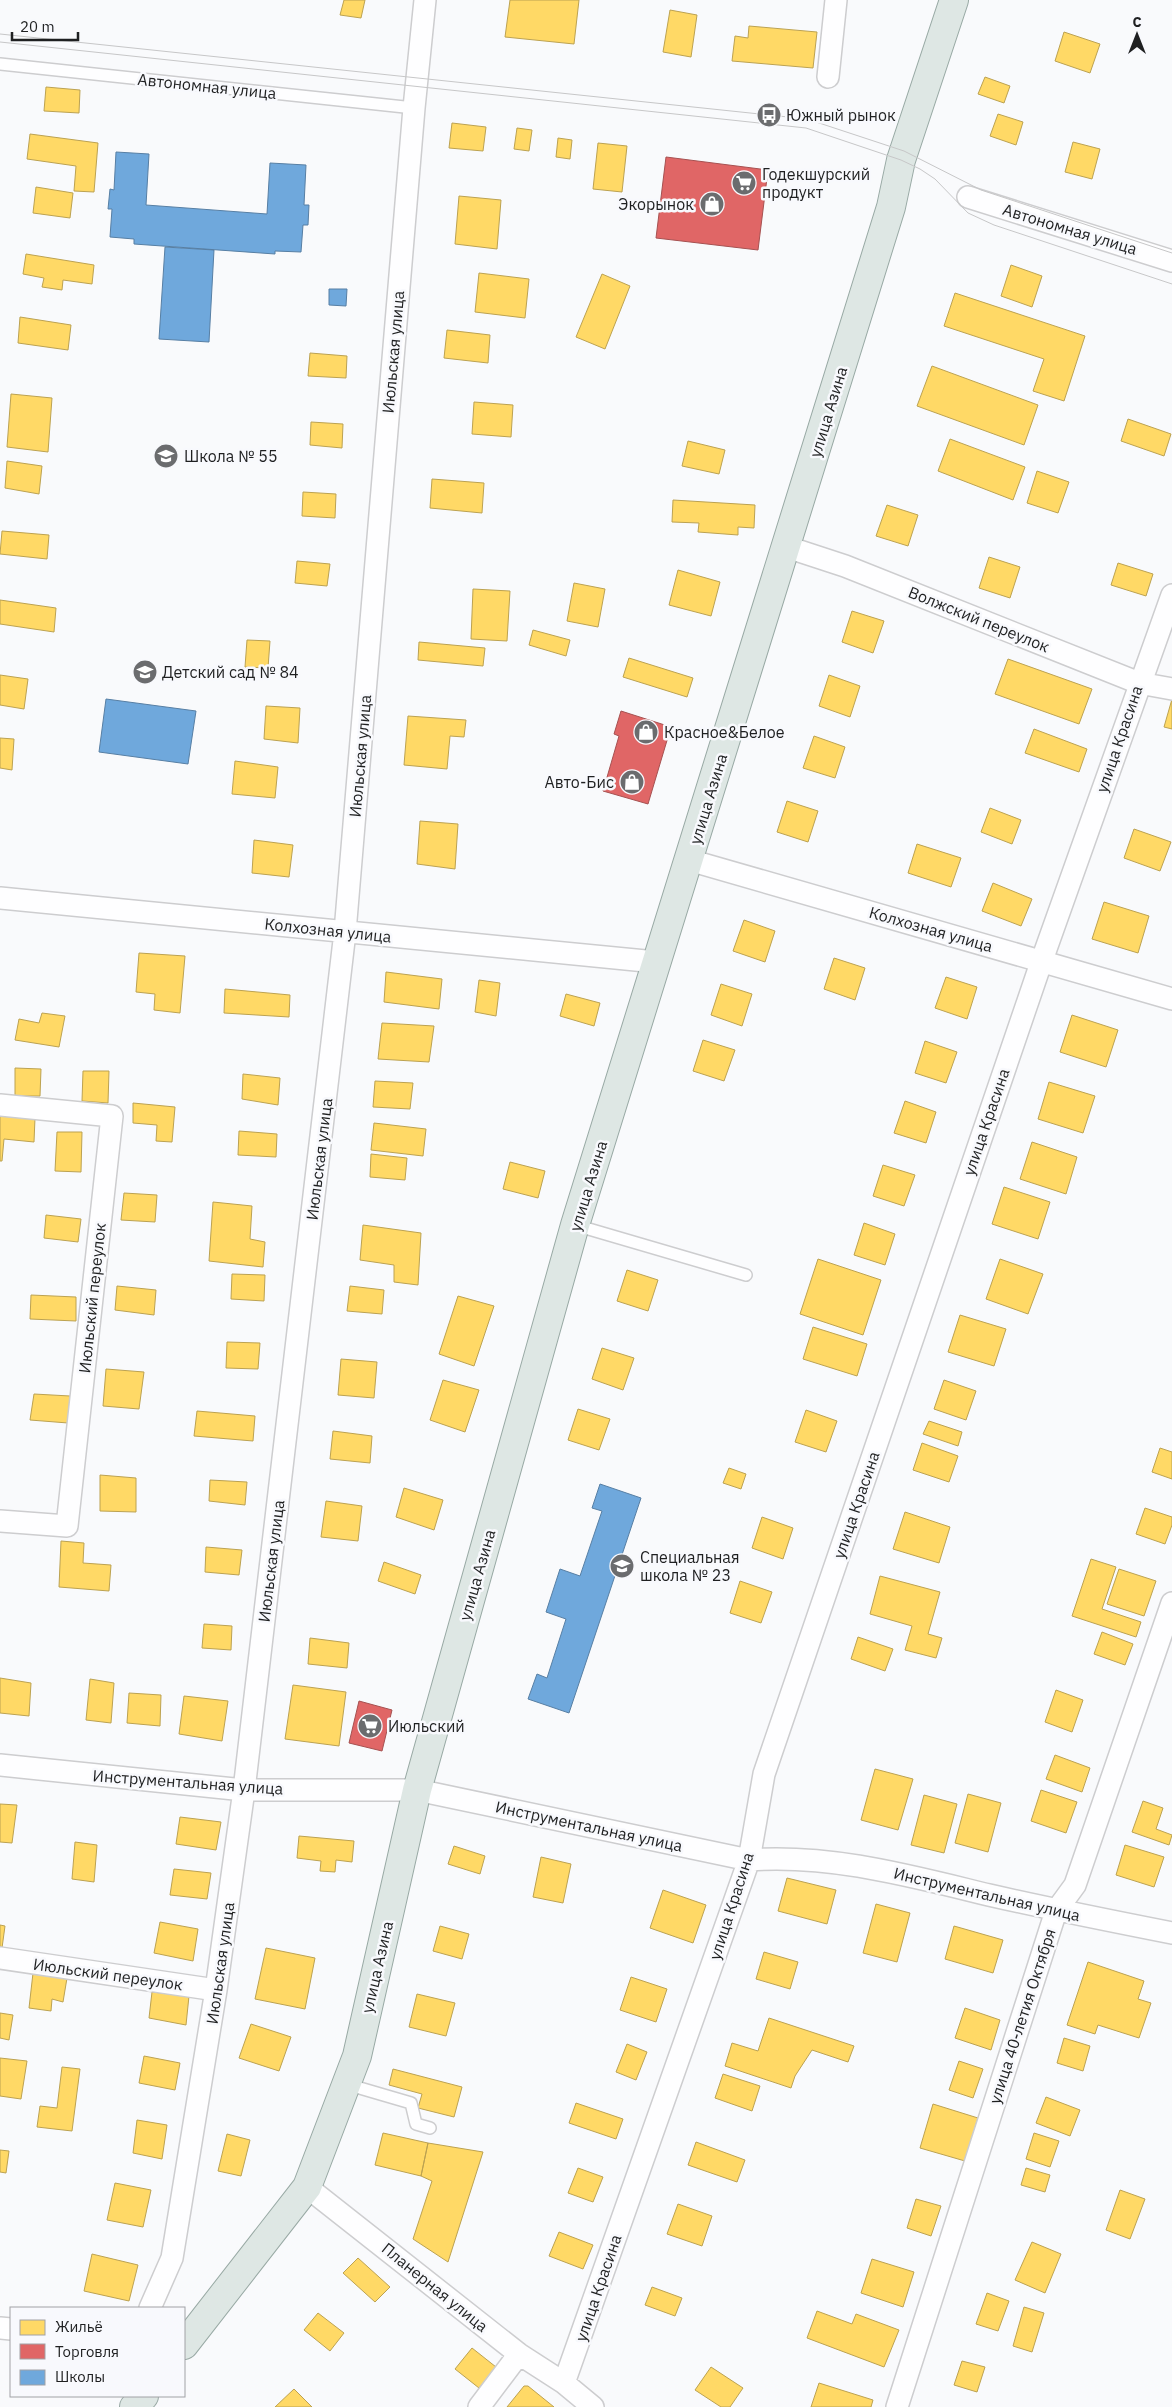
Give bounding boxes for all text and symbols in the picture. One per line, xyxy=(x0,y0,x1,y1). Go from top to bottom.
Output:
scale bar xyxy=(12,10,79,42)
north arrow xyxy=(1112,10,1162,60)
text: С xyxy=(1132,13,1142,31)
text: 20 m xyxy=(20,17,55,36)
street label: Автономная улица xyxy=(137,69,278,103)
bus stop icon: Южный рынок xyxy=(756,102,782,128)
place label: Южный рынок xyxy=(786,105,896,125)
place label: Годекшурский продукт xyxy=(762,164,870,202)
supermarket icon: Годекшурский продукт xyxy=(731,170,757,196)
shop icon: Экорынок xyxy=(699,191,725,217)
place label: Экорынок xyxy=(618,194,694,214)
street label: Автономная улица xyxy=(1000,199,1140,259)
street label: Июльская улица xyxy=(378,289,408,414)
street label: улица Азина xyxy=(805,364,851,460)
school or university icon: Школа № 55 xyxy=(153,443,179,469)
place label: Школа № 55 xyxy=(184,446,278,466)
street label: Волжский переулок xyxy=(906,582,1053,657)
school or university icon: Детский сад № 84 xyxy=(132,659,158,685)
place label: Детский сад № 84 xyxy=(162,662,299,682)
street label: улица Красина xyxy=(1091,682,1147,795)
street label: Июльская улица xyxy=(345,693,375,818)
shop icon: Красное&Белое xyxy=(633,719,659,745)
place label: Красное&Белое xyxy=(664,722,785,742)
street label: улица Азина xyxy=(685,751,731,847)
shop icon: Авто-Бис xyxy=(619,769,645,795)
place label: Авто-Бис xyxy=(545,772,614,792)
street label: Колхозная улица xyxy=(867,902,995,956)
street label: Колхозная улица xyxy=(264,913,393,947)
street label: улица Красина xyxy=(958,1065,1014,1178)
street label: Июльская улица xyxy=(302,1096,336,1221)
street label: улица Азина xyxy=(565,1138,611,1234)
street label: Июльский переулок xyxy=(74,1222,110,1374)
street label: улица Красина xyxy=(828,1448,884,1561)
street label: Июльская улица xyxy=(254,1498,288,1623)
street label: улица Азина xyxy=(454,1527,500,1623)
place label: Специальная школа № 23 xyxy=(640,1547,739,1585)
school or university icon: Специальная школа № 23 xyxy=(609,1553,635,1579)
supermarket icon: Июльский xyxy=(357,1713,383,1739)
place label: Июльский xyxy=(388,1716,465,1736)
street label: Инструментальная улица xyxy=(92,1765,284,1799)
street label: Инструментальная улица xyxy=(494,1796,685,1856)
street label: улица Красина xyxy=(704,1849,758,1962)
street label: Инструментальная улица xyxy=(892,1863,1083,1925)
street label: Июльская улица xyxy=(202,1900,239,2025)
street label: улица Азина xyxy=(357,1919,397,2015)
street label: улица 40-летия Октября xyxy=(984,1926,1060,2106)
street label: Июльский переулок xyxy=(32,1954,184,1994)
street label: улица Красина xyxy=(570,2231,626,2344)
street label: Планерная улица xyxy=(378,2238,492,2336)
legend xyxy=(10,2307,185,2397)
text: Жильё xyxy=(55,2317,103,2336)
text: Торговля xyxy=(55,2342,119,2361)
text: Школы xyxy=(55,2367,105,2386)

